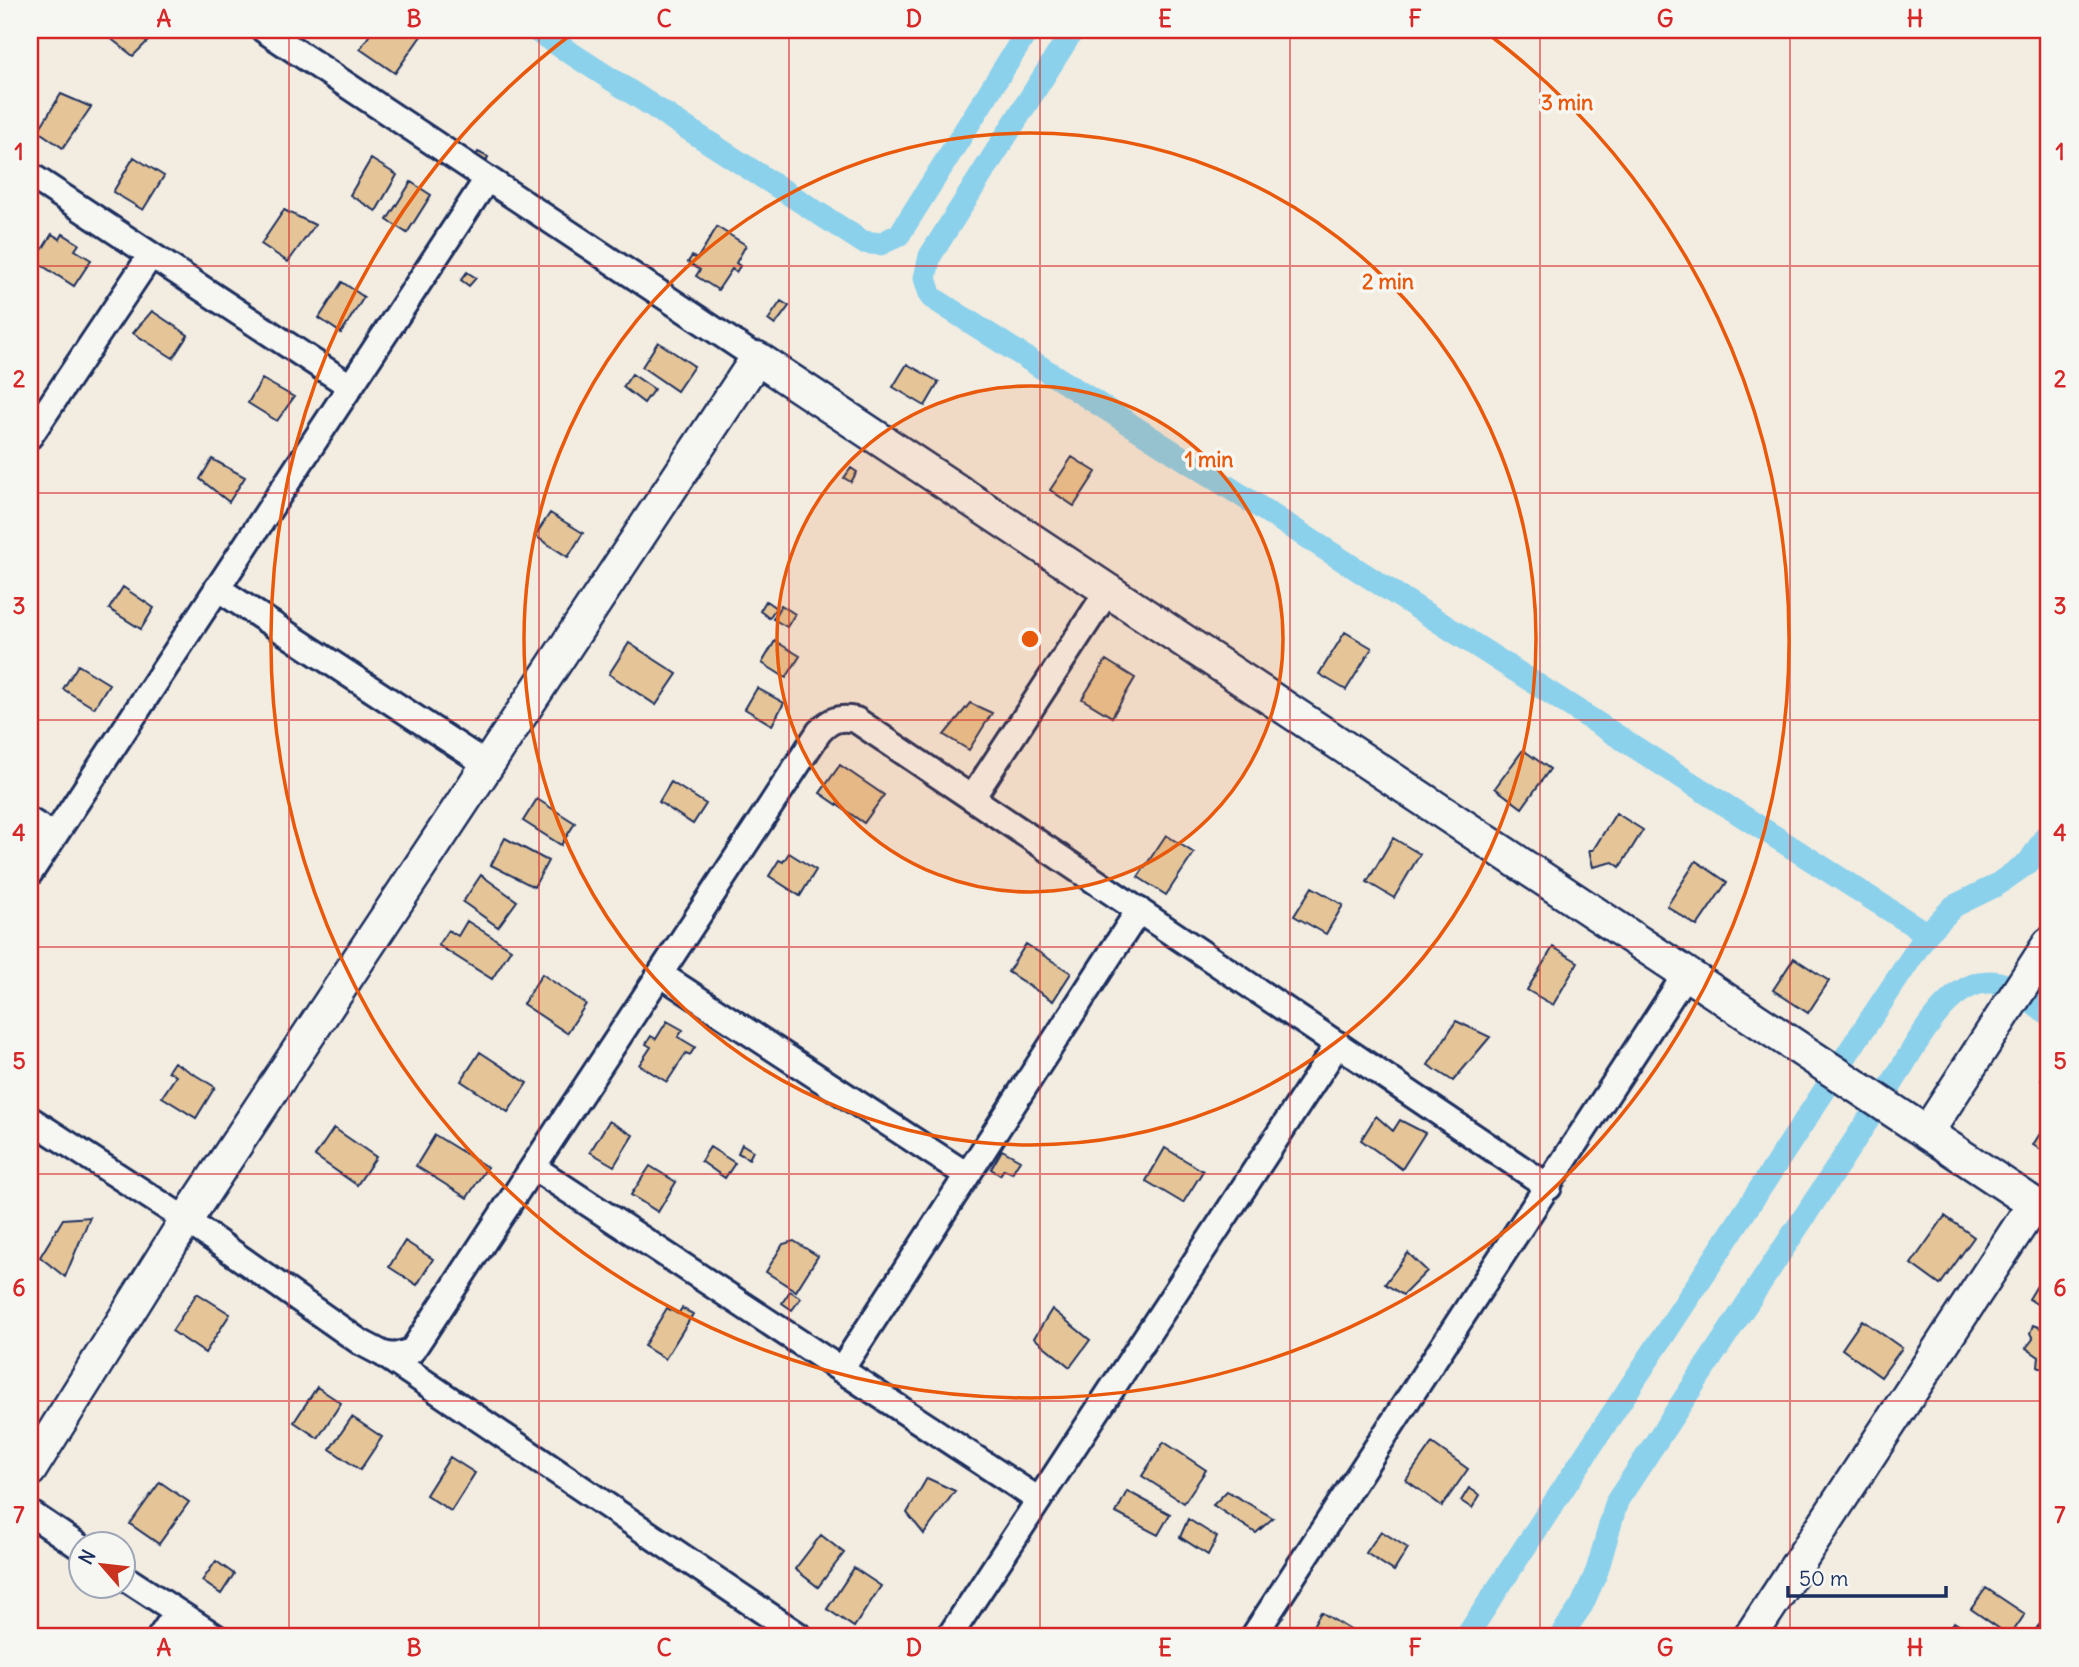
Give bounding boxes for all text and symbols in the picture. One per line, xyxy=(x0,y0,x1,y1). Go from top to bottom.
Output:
text: A xyxy=(157,4,172,33)
text: B xyxy=(406,4,422,33)
text: C xyxy=(656,4,672,33)
text: D xyxy=(906,4,922,33)
text: E xyxy=(1158,4,1172,33)
text: F xyxy=(1408,4,1422,33)
text: G xyxy=(1657,4,1673,33)
text: H xyxy=(1907,4,1923,33)
text: 3 min xyxy=(1541,89,1593,116)
text: 1 xyxy=(14,137,24,166)
text: 1 xyxy=(2055,137,2065,166)
text: 2 min xyxy=(1362,268,1414,295)
text: 2 xyxy=(13,364,26,393)
text: 2 xyxy=(2054,364,2067,393)
text: 1 min xyxy=(1185,446,1233,473)
text: 3 xyxy=(12,591,26,620)
text: 3 xyxy=(2053,591,2067,620)
centre of rings xyxy=(1018,627,1042,651)
text: 4 xyxy=(12,818,26,847)
text: 4 xyxy=(2053,818,2067,847)
text: 5 xyxy=(12,1046,26,1075)
text: 5 xyxy=(2053,1046,2067,1075)
text: 6 xyxy=(12,1273,26,1302)
text: 6 xyxy=(2053,1273,2067,1302)
text: 7 xyxy=(13,1500,25,1529)
text: 7 xyxy=(2054,1500,2066,1529)
north arrow xyxy=(66,1530,136,1600)
text: N xyxy=(73,1546,101,1568)
scale bar xyxy=(1788,1555,1946,1599)
text: 50 m xyxy=(1799,1565,1848,1592)
text: A xyxy=(157,1633,172,1662)
text: B xyxy=(406,1633,422,1662)
text: C xyxy=(656,1633,672,1662)
text: D xyxy=(906,1633,922,1662)
text: E xyxy=(1158,1633,1172,1662)
text: F xyxy=(1408,1633,1422,1662)
text: G xyxy=(1657,1633,1673,1662)
text: H xyxy=(1907,1633,1923,1662)

